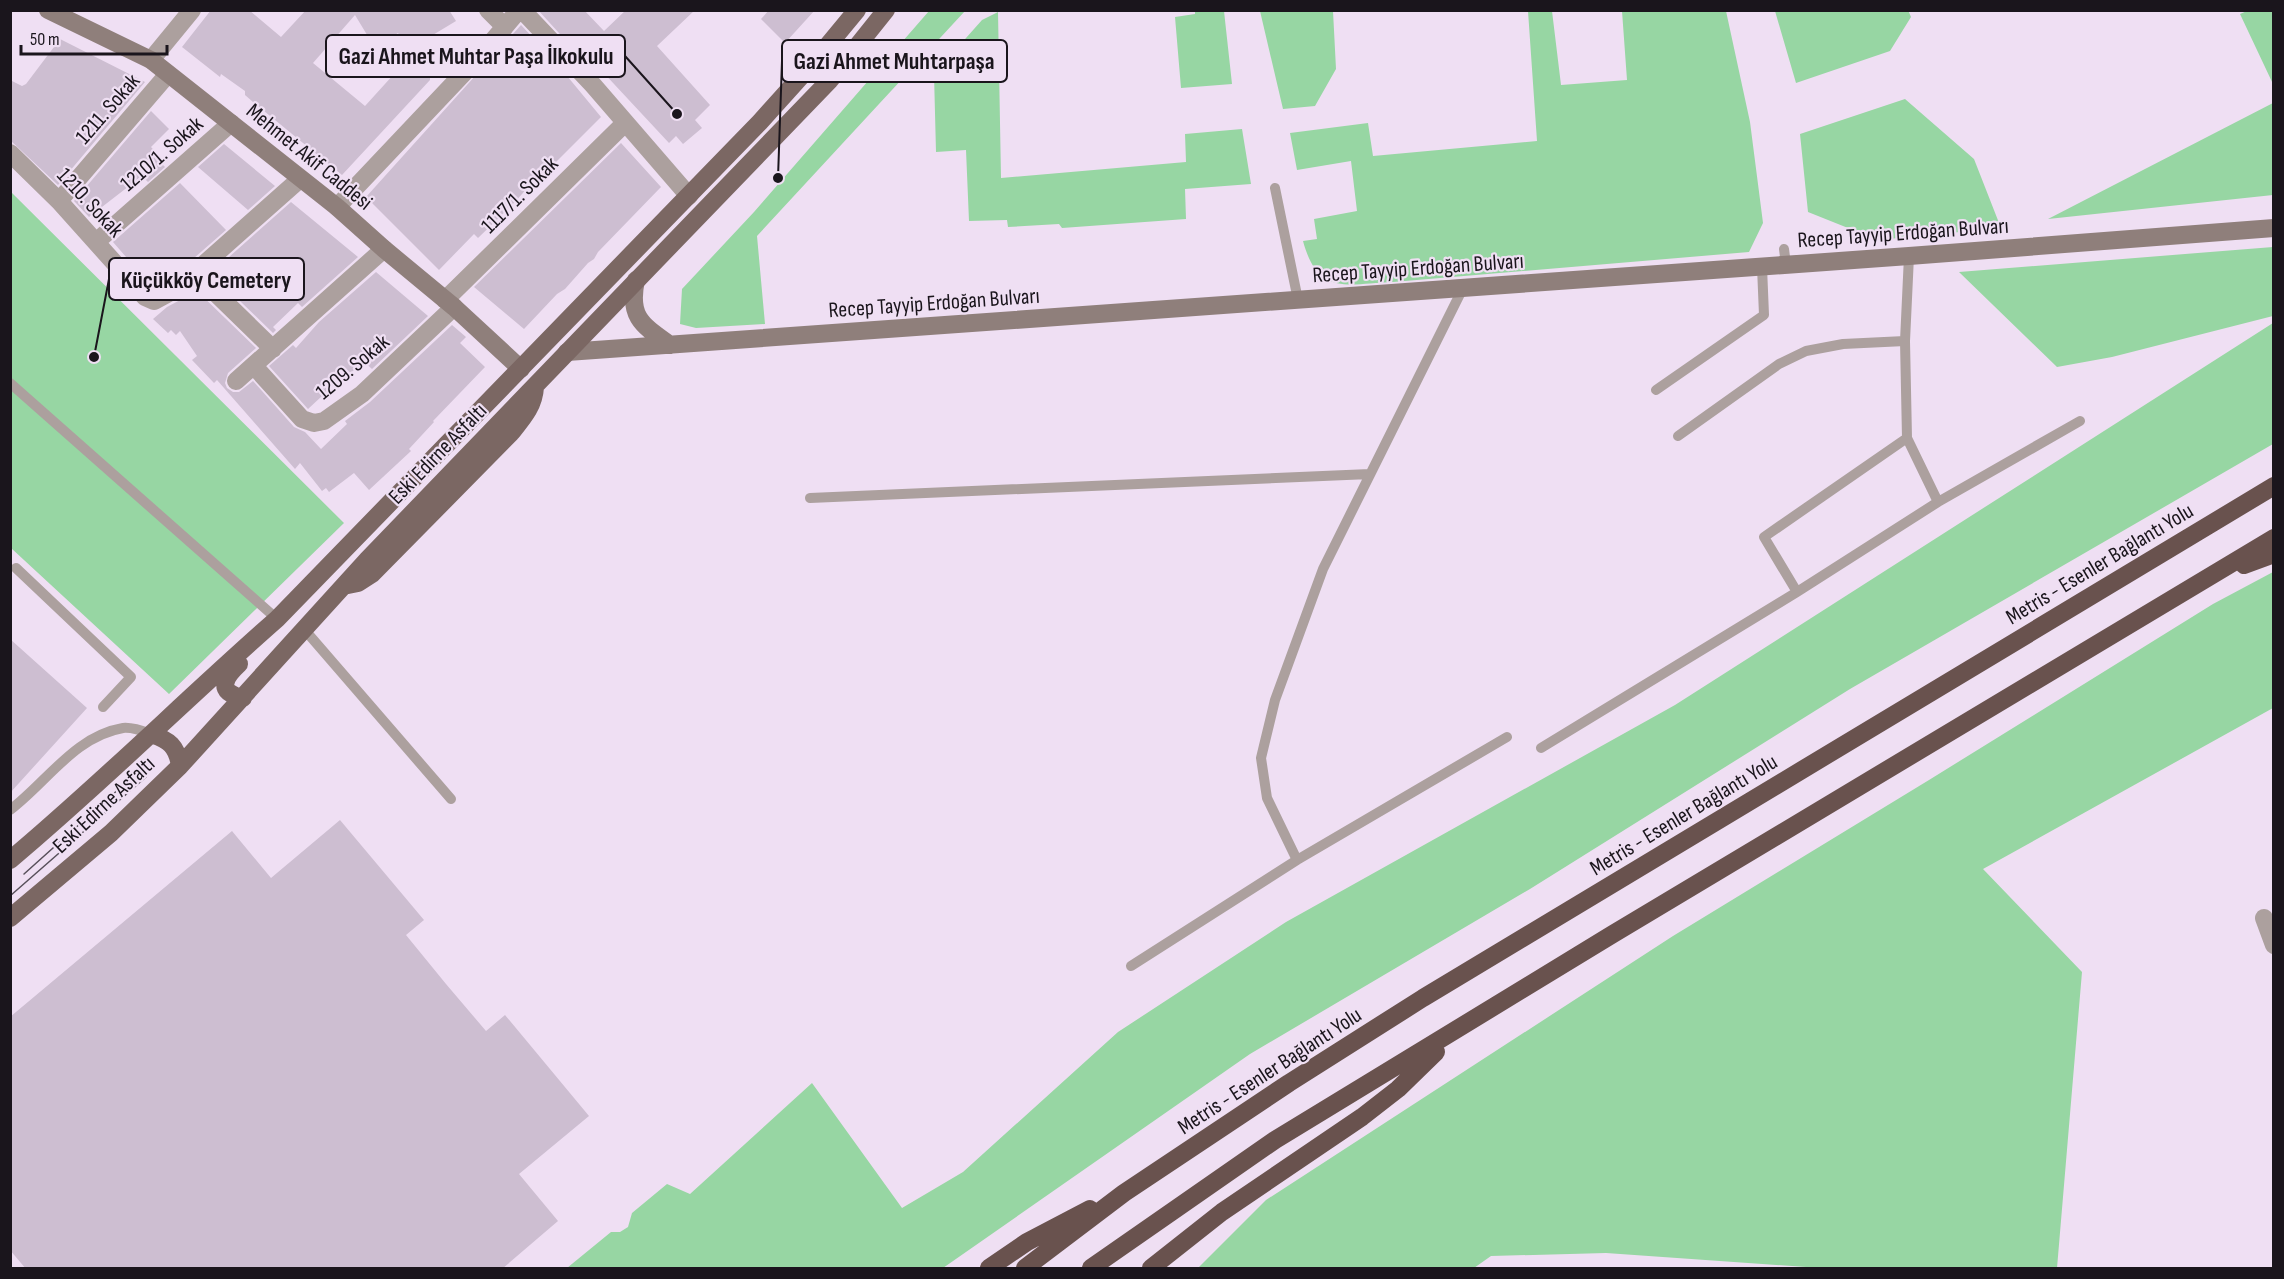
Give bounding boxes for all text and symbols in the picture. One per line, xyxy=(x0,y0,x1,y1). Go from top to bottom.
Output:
scale bar xyxy=(21,18,166,56)
text: 50 m xyxy=(30,29,60,50)
callout: Gazi Ahmet Muhtar Paşa İlkokulu xyxy=(326,35,625,77)
callout: Gazi Ahmet Muhtarpaşa xyxy=(782,40,1007,82)
text: Gazi Ahmet Muhtar Paşa İlkokulu xyxy=(338,42,614,71)
text: Gazi Ahmet Muhtarpaşa xyxy=(793,47,995,76)
street label: 1211. Sokak xyxy=(70,68,146,150)
street label: Mehmet Akif Caddesi xyxy=(241,98,378,216)
street label: 1210/1. Sokak xyxy=(115,110,209,197)
street label: 1117/1. Sokak xyxy=(476,150,565,239)
street label: 1210. Sokak xyxy=(51,163,129,244)
street label: Recep Tayyip Erdoğan Bulvarı xyxy=(1797,213,2010,254)
street label: Recep Tayyip Erdoğan Bulvarı xyxy=(1312,248,1525,289)
callout: Küçükköy Cemetery xyxy=(109,258,304,300)
text: Küçükköy Cemetery xyxy=(121,266,291,295)
street label: Recep Tayyip Erdoğan Bulvarı xyxy=(828,283,1041,324)
street label: 1209. Sokak xyxy=(311,328,396,406)
street label: Eski Edirne Asfaltı xyxy=(383,398,493,510)
street label: Metris - Esenler Bağlantı Yolu xyxy=(2001,498,2198,631)
street label: Metris - Esenler Bağlantı Yolu xyxy=(1585,749,1782,882)
street label: Eski Edirne Asfaltı xyxy=(47,751,161,859)
street label: Metris - Esenler Bağlantı Yolu xyxy=(1173,1002,1367,1141)

